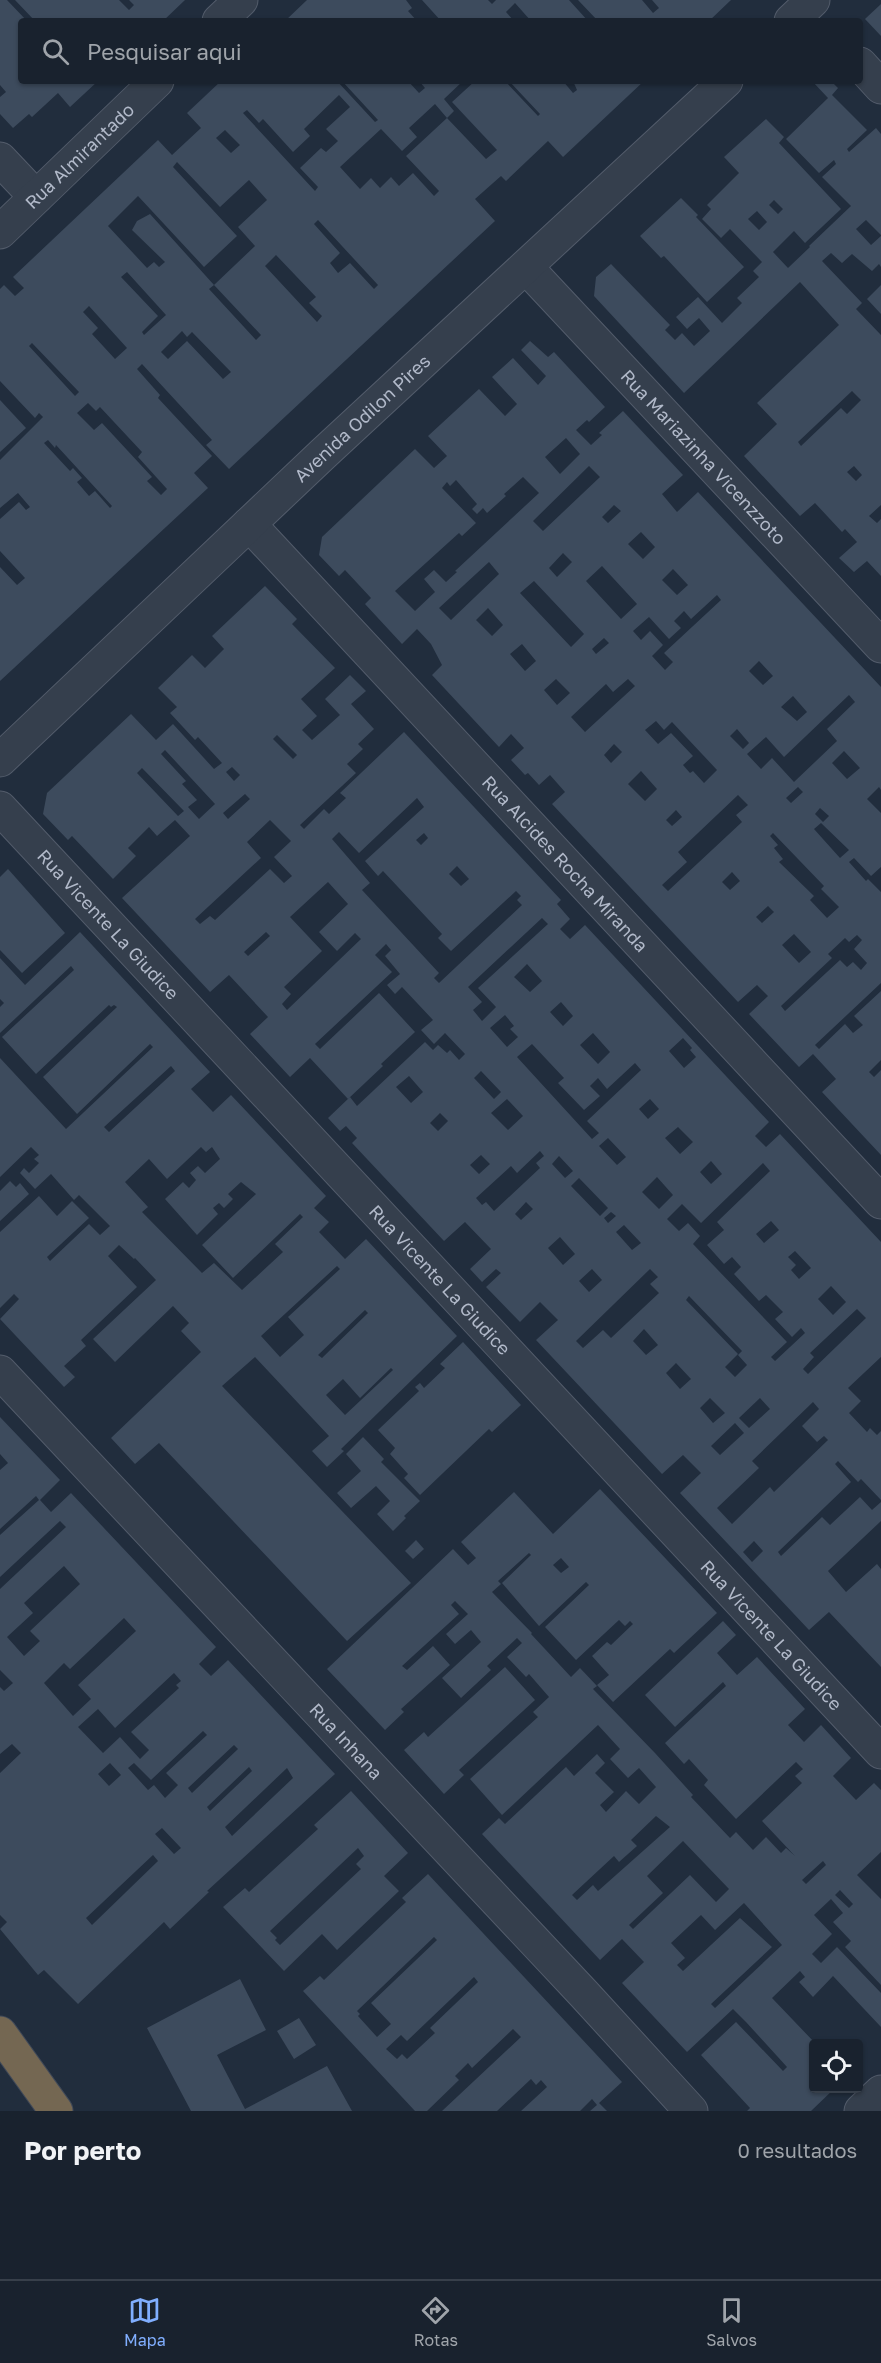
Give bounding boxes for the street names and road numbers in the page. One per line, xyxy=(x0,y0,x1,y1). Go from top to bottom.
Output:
street label: Rua Almirantado xyxy=(20,98,138,213)
street label: Avenida Odilon Pires xyxy=(290,350,435,487)
street label: Rua Mariazinha Vicenzzoto xyxy=(617,365,791,549)
street label: Rua Alcides Rocha Miranda xyxy=(478,771,653,956)
street label: Rua Vicente La Giudice xyxy=(33,845,184,1004)
street label: Rua Vicente La Giudice xyxy=(365,1200,515,1359)
street label: Rua Vicente La Giudice xyxy=(696,1555,847,1715)
street label: Rua Inhana xyxy=(305,1698,387,1784)

